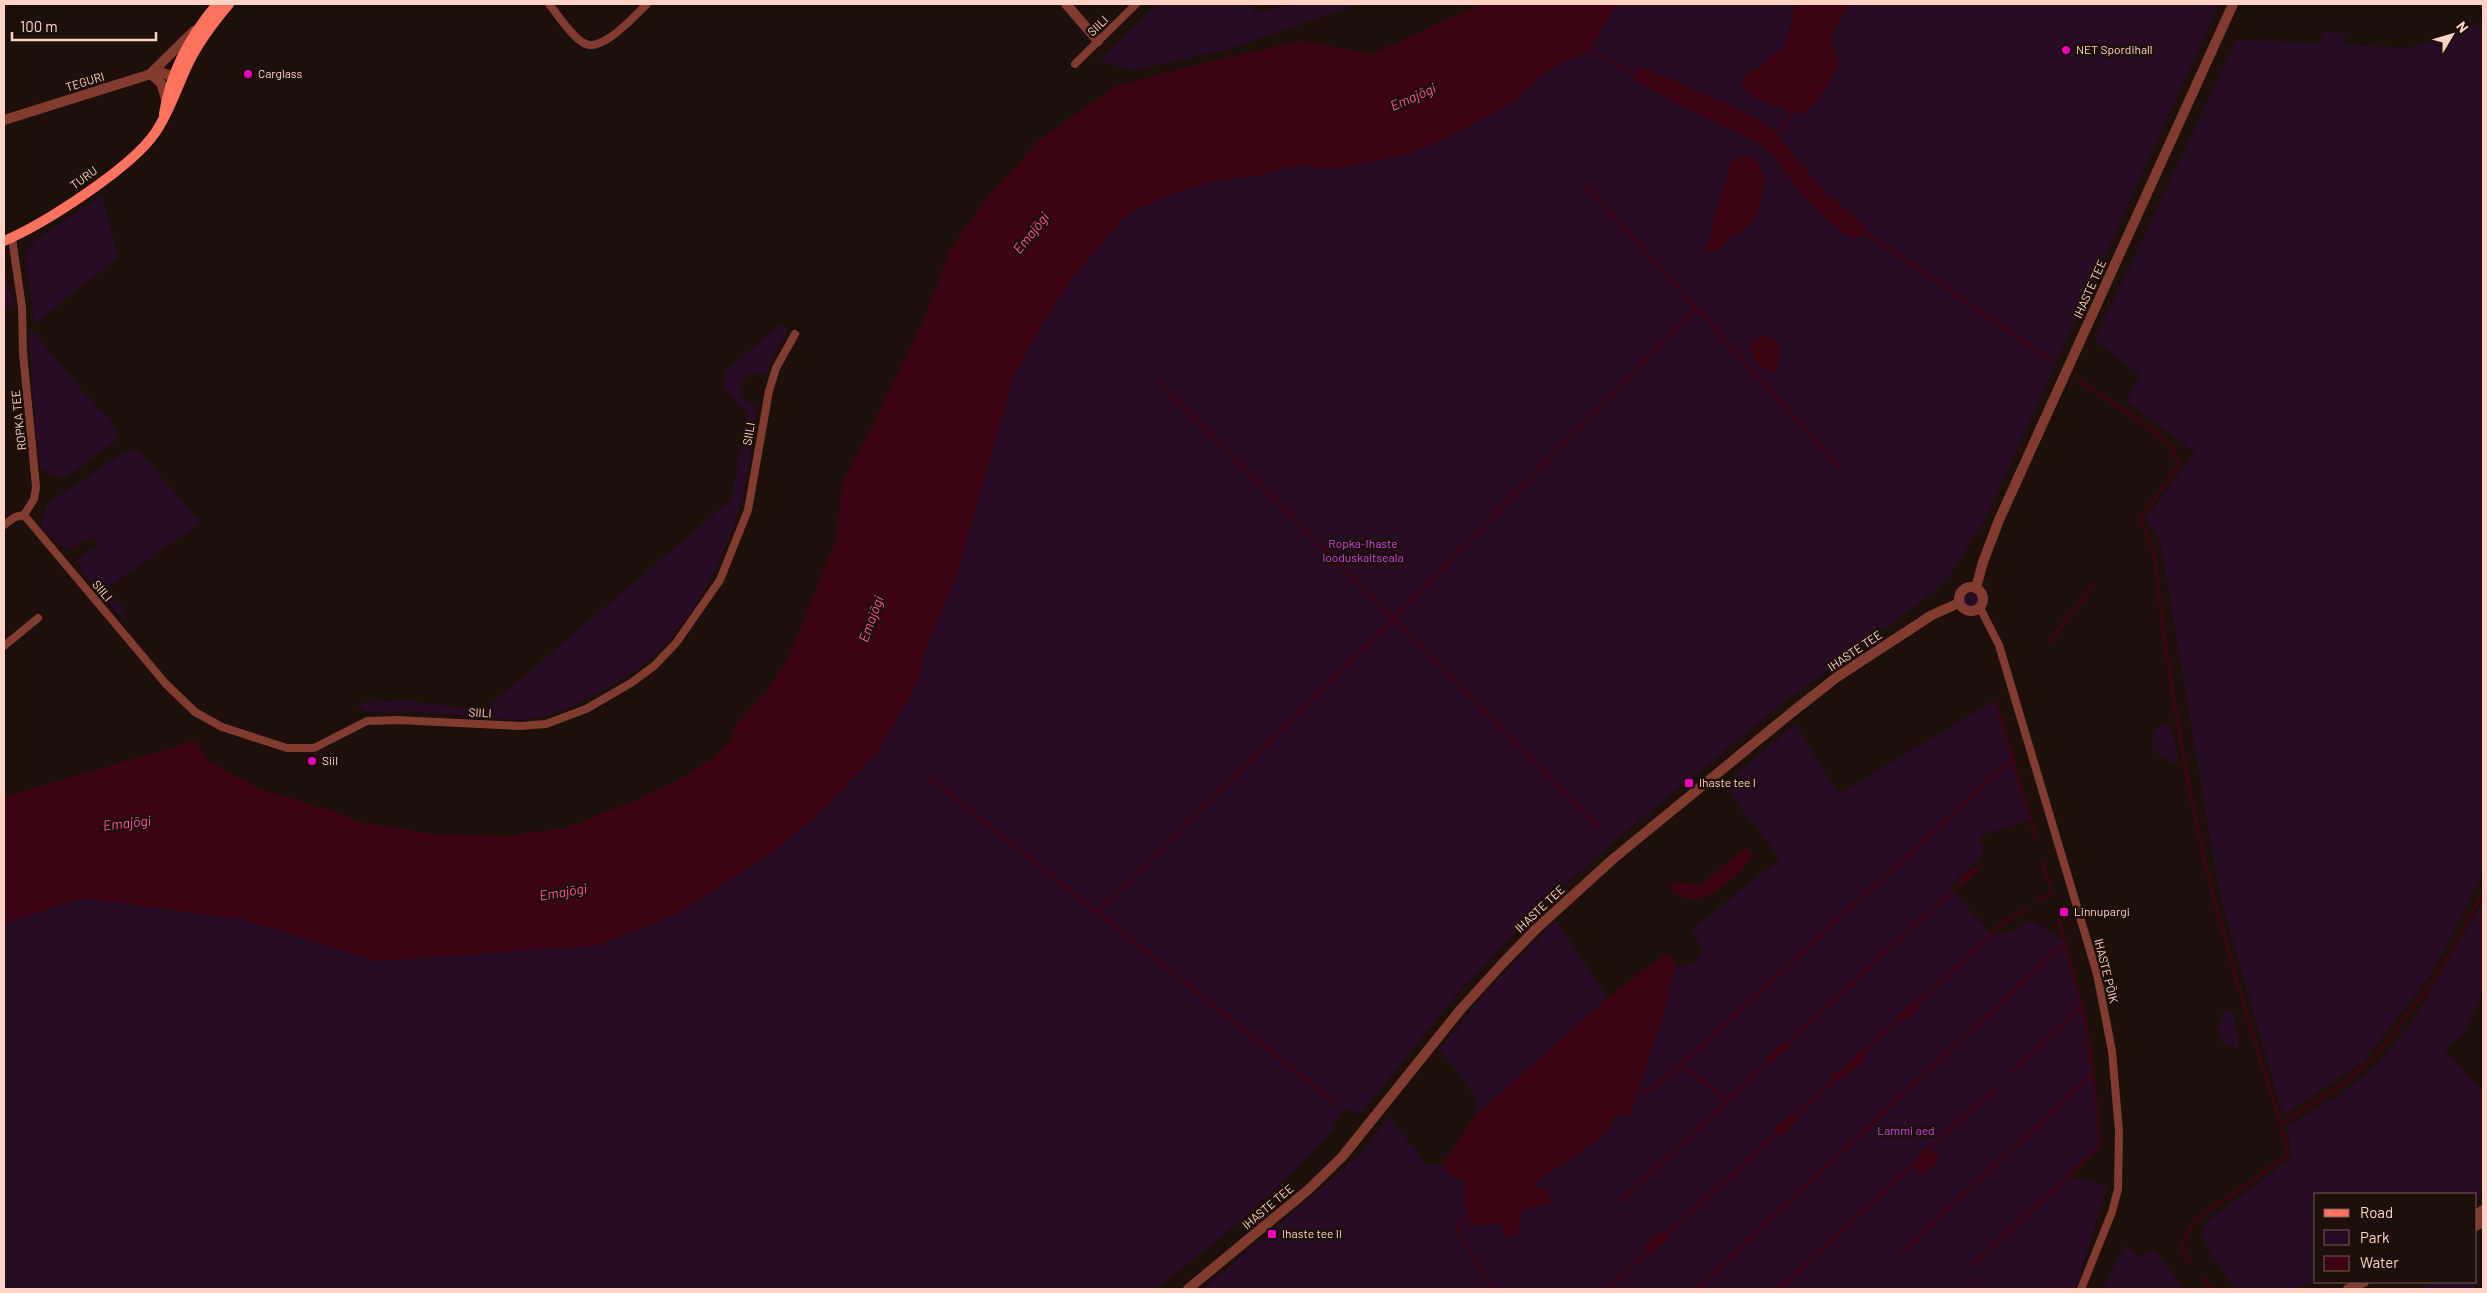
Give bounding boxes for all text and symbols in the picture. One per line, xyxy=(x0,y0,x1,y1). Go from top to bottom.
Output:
scale bar xyxy=(12,10,156,42)
north arrow xyxy=(2427,10,2477,60)
street label: SIILI xyxy=(1084,12,1110,38)
text: 100 m xyxy=(20,17,58,35)
text: N xyxy=(2453,18,2472,36)
place label: NET Spordihall xyxy=(2076,42,2153,56)
marker: NET Spordihall xyxy=(2060,44,2072,56)
place label: Carglass xyxy=(258,66,302,80)
marker: Carglass xyxy=(242,68,254,80)
street label: TEGURI xyxy=(64,69,106,94)
water label: Emajõgi xyxy=(1387,79,1439,114)
street label: TURU xyxy=(67,163,100,192)
water label: Emajõgi xyxy=(1009,208,1053,257)
street label: IHASTE TEE xyxy=(2070,257,2108,320)
street label: ROPKA TEE xyxy=(8,389,28,451)
street label: SIILI xyxy=(739,421,757,446)
park label: Ropka-Ihaste looduskaitseala xyxy=(1322,536,1404,564)
street label: SIILI xyxy=(90,577,116,604)
water label: Emajõgi xyxy=(854,593,887,644)
street label: IHASTE TEE xyxy=(1825,627,1884,673)
street label: SIILI xyxy=(468,704,492,720)
place label: Siil xyxy=(322,753,338,767)
marker: Siil xyxy=(306,755,318,767)
place label: Ihaste tee I xyxy=(1699,775,1756,789)
marker: Ihaste tee I xyxy=(1683,777,1695,789)
water label: Emajõgi xyxy=(102,811,152,833)
water label: Emajõgi xyxy=(538,879,589,904)
street label: IHASTE TEE xyxy=(1512,882,1567,935)
place label: Linnupargi xyxy=(2074,904,2130,918)
marker: Linnupargi xyxy=(2058,906,2070,918)
street label: IHASTE PÕIK xyxy=(2092,937,2122,1005)
park label: Lammi aed xyxy=(1877,1123,1935,1137)
street label: IHASTE TEE xyxy=(1239,1181,1296,1232)
legend xyxy=(2314,1193,2477,1283)
text: Road xyxy=(2360,1203,2393,1221)
place label: Ihaste tee II xyxy=(1282,1226,1342,1240)
marker: Ihaste tee II xyxy=(1266,1228,1278,1240)
text: Park xyxy=(2360,1228,2390,1246)
text: Water xyxy=(2360,1253,2399,1271)

